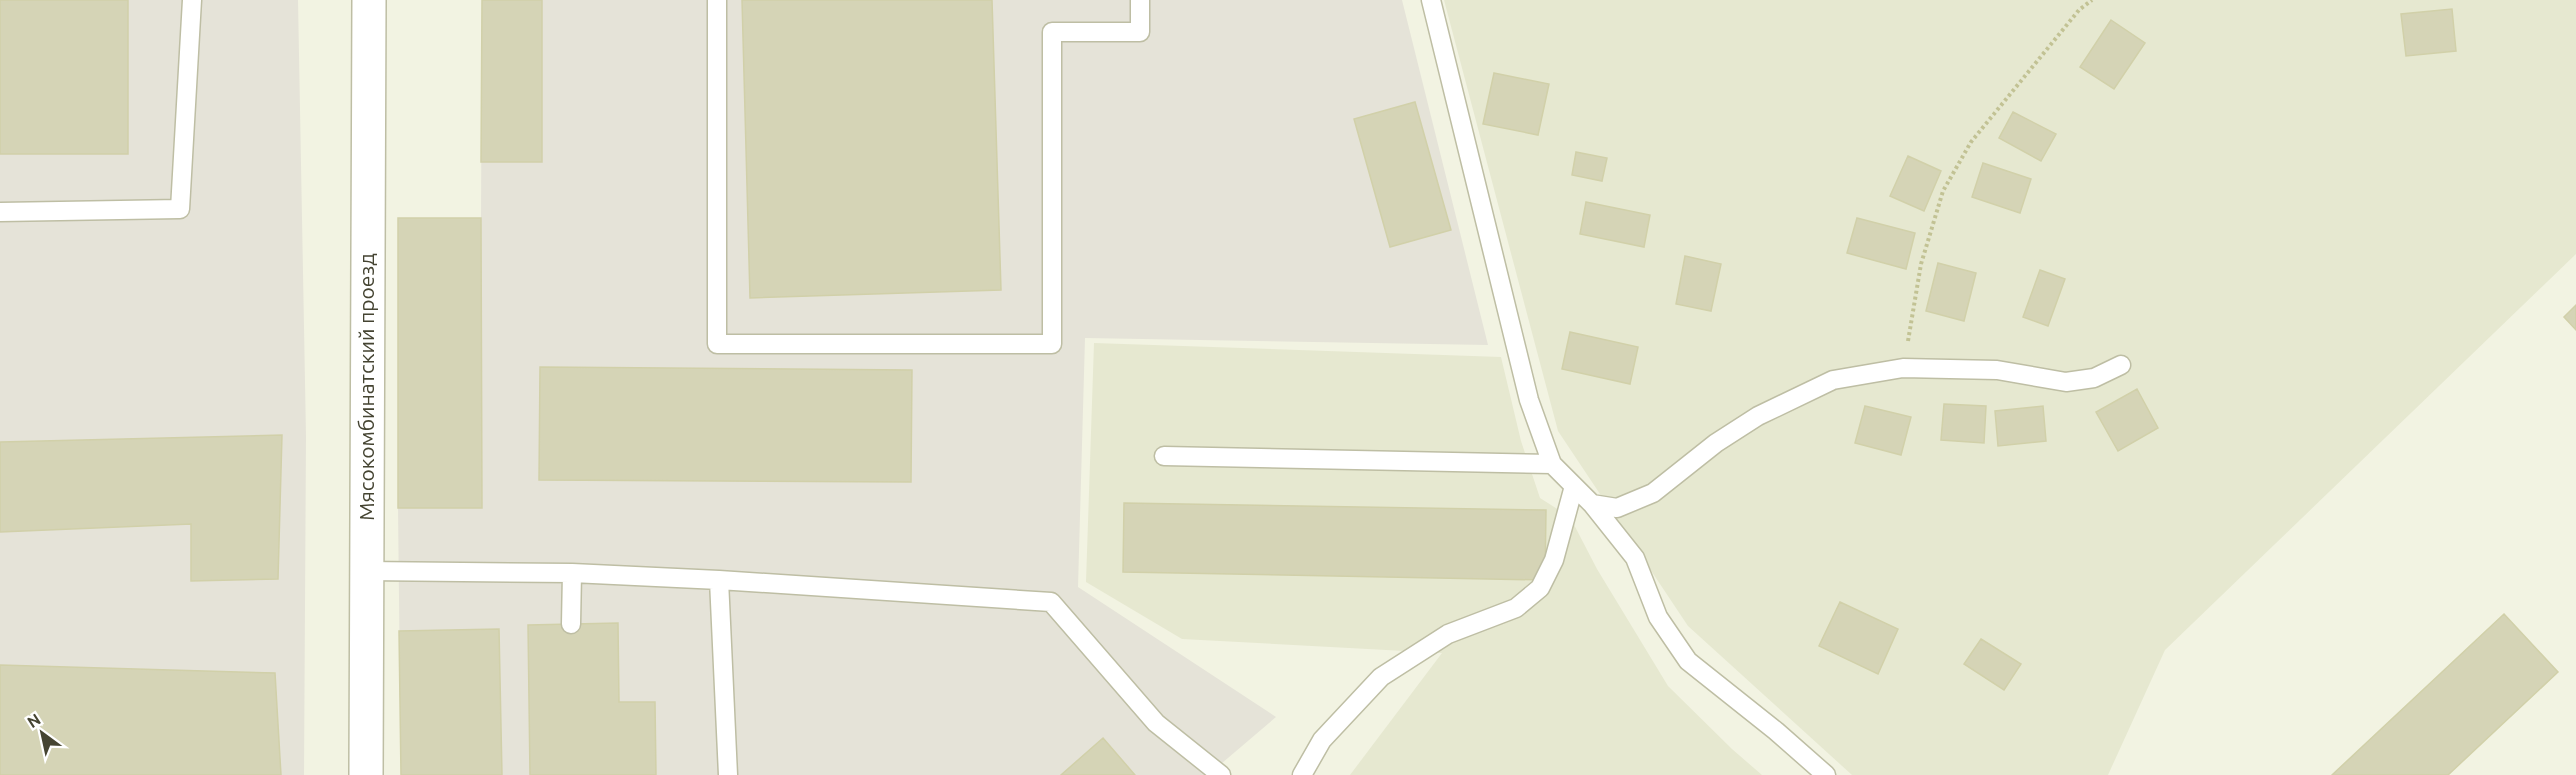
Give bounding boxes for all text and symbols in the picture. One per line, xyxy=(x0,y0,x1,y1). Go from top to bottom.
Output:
street label: Мясокомбинатский проезд xyxy=(354,253,378,521)
north arrow xyxy=(12,703,72,763)
text: N xyxy=(24,710,44,731)

